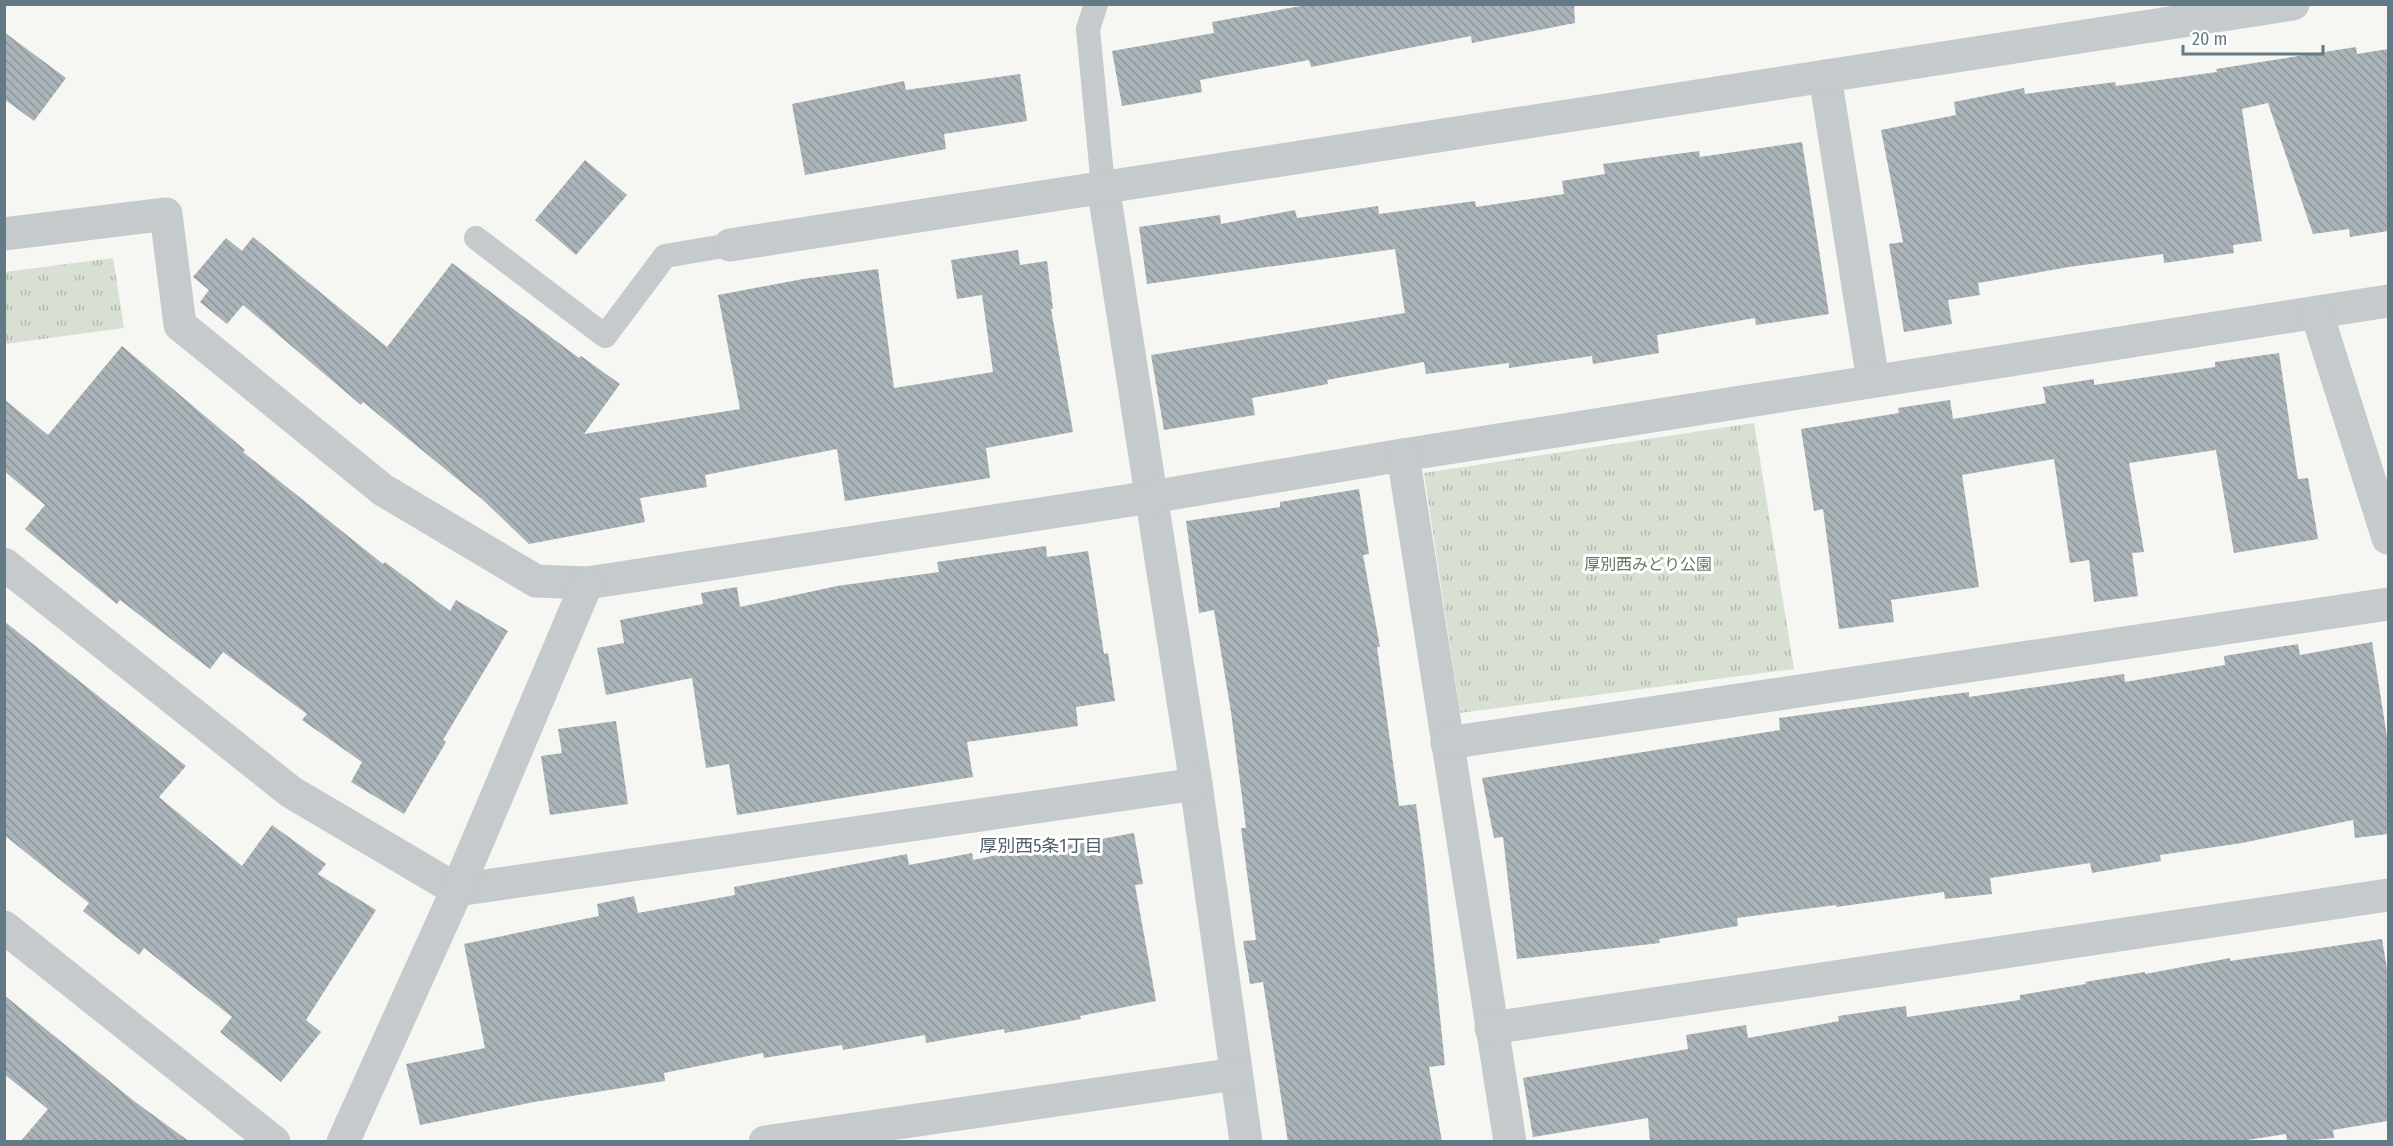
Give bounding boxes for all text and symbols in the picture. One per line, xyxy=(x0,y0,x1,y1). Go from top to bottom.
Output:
scale bar xyxy=(2183,18,2322,56)
text: 20 m xyxy=(2192,28,2227,50)
park label: 厚別西みどり公園 xyxy=(1584,555,1712,574)
district label: 厚別西5条1丁目 xyxy=(979,835,1103,857)

